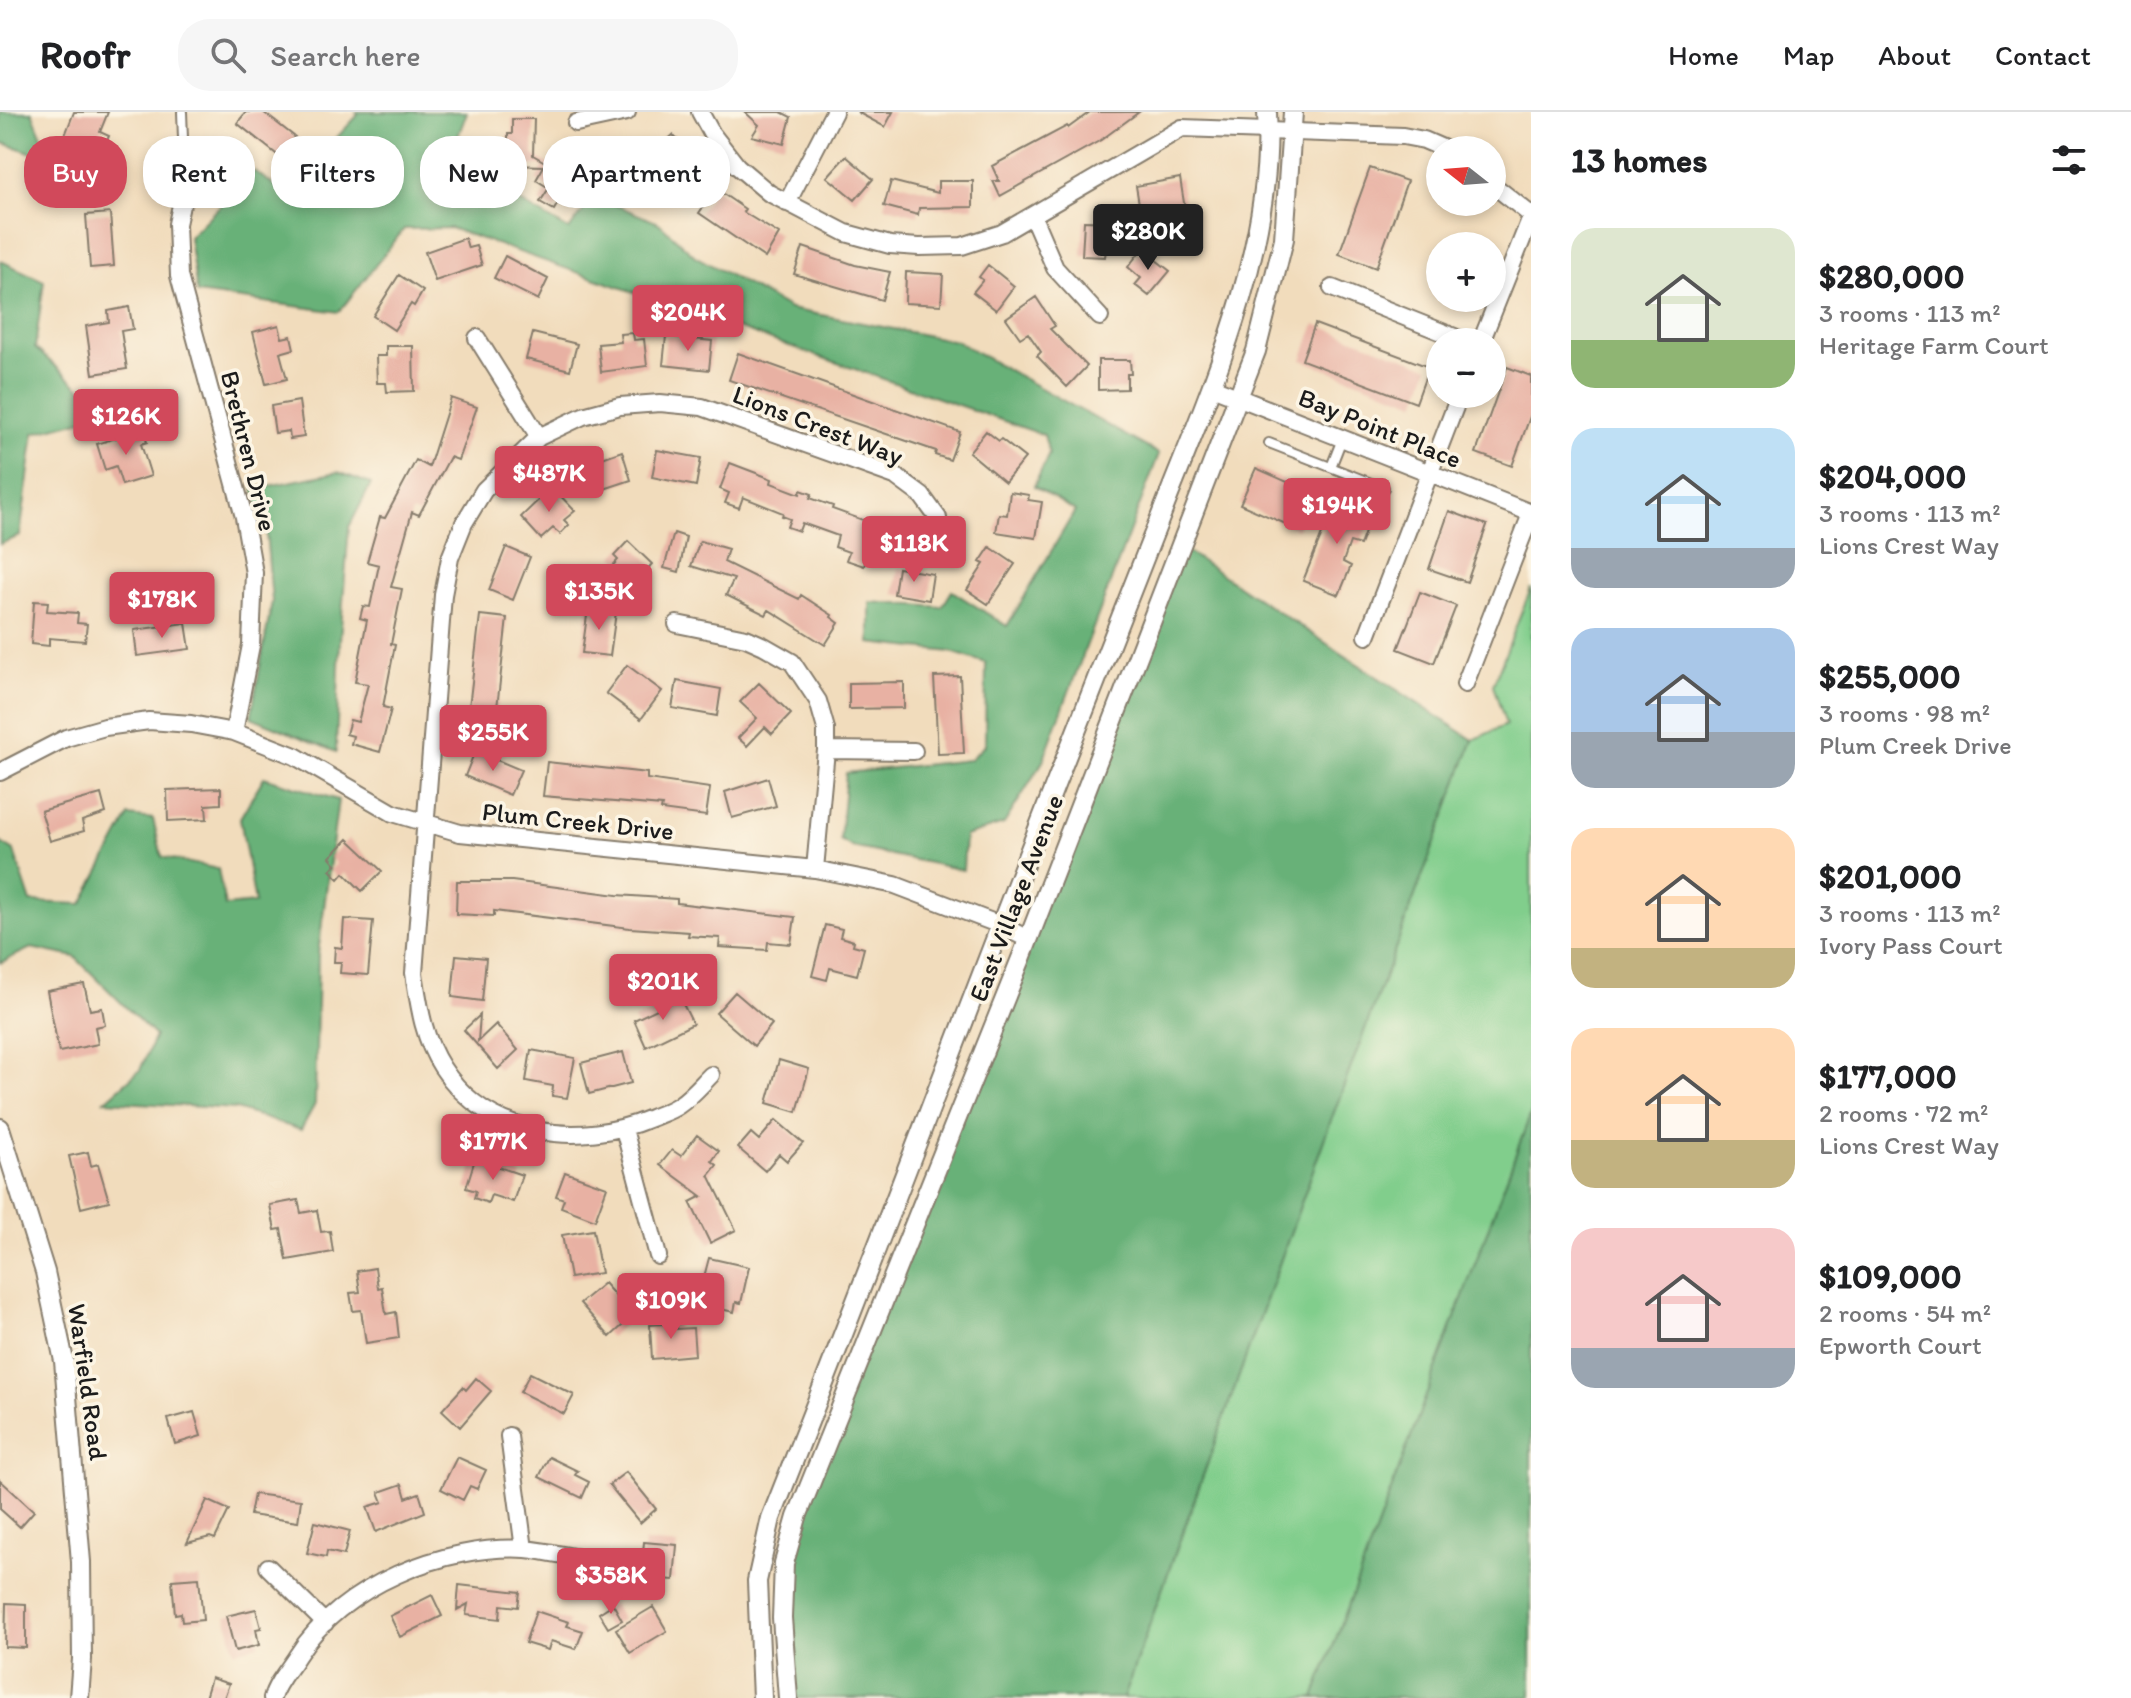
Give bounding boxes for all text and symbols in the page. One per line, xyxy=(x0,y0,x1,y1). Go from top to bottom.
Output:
search box xyxy=(178,19,738,91)
text: Roofr xyxy=(40,32,130,78)
icon: search xyxy=(206,33,250,77)
text: Search here xyxy=(270,37,421,74)
text: Home xyxy=(1668,38,1739,72)
text: Map xyxy=(1783,38,1834,72)
text: About xyxy=(1878,38,1951,72)
text: Contact xyxy=(1995,38,2091,72)
chip: Buy xyxy=(24,136,127,208)
chip: Rent xyxy=(143,136,255,208)
chip: Filters xyxy=(271,136,404,208)
chip: New xyxy=(420,136,527,208)
chip: Apartment xyxy=(543,136,730,208)
north arrow xyxy=(1426,136,1506,216)
map controls xyxy=(1426,136,1506,408)
icon: filters xyxy=(2047,138,2091,182)
text: 13 homes xyxy=(1571,140,1707,181)
pin: $280K xyxy=(1092,204,1204,272)
text: $280K xyxy=(1111,214,1185,246)
button: + xyxy=(1426,232,1506,312)
text: $280,000 xyxy=(1819,256,1965,297)
icon: home xyxy=(1635,260,1731,356)
pin: $204K xyxy=(632,285,744,353)
text: $204K xyxy=(650,295,726,327)
text: 3 rooms · 113 m² xyxy=(1819,297,2001,329)
button: − xyxy=(1426,328,1506,408)
text: Heritage Farm Court xyxy=(1819,329,2049,361)
street label: Brethren Drive xyxy=(214,368,284,534)
street label: Lions Crest Way xyxy=(728,378,908,472)
street label: Bay Point Place xyxy=(1294,381,1466,475)
pin: $126K xyxy=(70,389,182,457)
text: $126K xyxy=(91,399,161,431)
pin: $487K xyxy=(493,446,605,514)
text: $487K xyxy=(513,456,585,488)
text: $204,000 xyxy=(1819,456,1966,497)
icon: home xyxy=(1635,460,1731,556)
pin: $194K xyxy=(1281,478,1393,546)
text: $194K xyxy=(1301,488,1373,520)
text: 3 rooms · 113 m² xyxy=(1819,497,2001,529)
pin: $118K xyxy=(858,516,970,584)
text: $118K xyxy=(880,526,948,558)
text: Lions Crest Way xyxy=(1819,529,1999,561)
pin: $135K xyxy=(543,564,655,632)
pin: $178K xyxy=(106,572,218,640)
text: $135K xyxy=(564,574,634,606)
text: $178K xyxy=(127,582,197,614)
text: $255,000 xyxy=(1819,656,1961,697)
icon: home xyxy=(1635,660,1731,756)
text: 3 rooms · 98 m² xyxy=(1819,697,1990,729)
pin: $255K xyxy=(437,705,549,773)
text: $255K xyxy=(458,715,528,747)
text: Plum Creek Drive xyxy=(1819,729,2012,761)
street label: East Village Avenue xyxy=(962,790,1070,1006)
street label: Plum Creek Drive xyxy=(481,795,675,847)
text: $201,000 xyxy=(1819,856,1962,897)
icon: home xyxy=(1635,860,1731,956)
text: 3 rooms · 113 m² xyxy=(1819,897,2001,929)
text: Ivory Pass Court xyxy=(1819,929,2003,961)
pin: $201K xyxy=(607,954,719,1022)
text: $201K xyxy=(627,964,699,996)
text: $177,000 xyxy=(1819,1056,1957,1097)
icon: home xyxy=(1635,1060,1731,1156)
text: 2 rooms · 72 m² xyxy=(1819,1097,1988,1129)
pin: $177K xyxy=(437,1114,549,1182)
text: $177K xyxy=(459,1124,527,1156)
text: Lions Crest Way xyxy=(1819,1129,1999,1161)
text: $109,000 xyxy=(1819,1256,1962,1297)
icon: home xyxy=(1635,1260,1731,1356)
pin: $109K xyxy=(615,1273,727,1341)
text: $109K xyxy=(635,1283,707,1315)
text: 2 rooms · 54 m² xyxy=(1819,1297,1991,1329)
street label: Warfield Road xyxy=(61,1301,115,1463)
text: Epworth Court xyxy=(1819,1329,1982,1361)
pin: $358K xyxy=(555,1548,667,1616)
text: $358K xyxy=(575,1558,647,1590)

